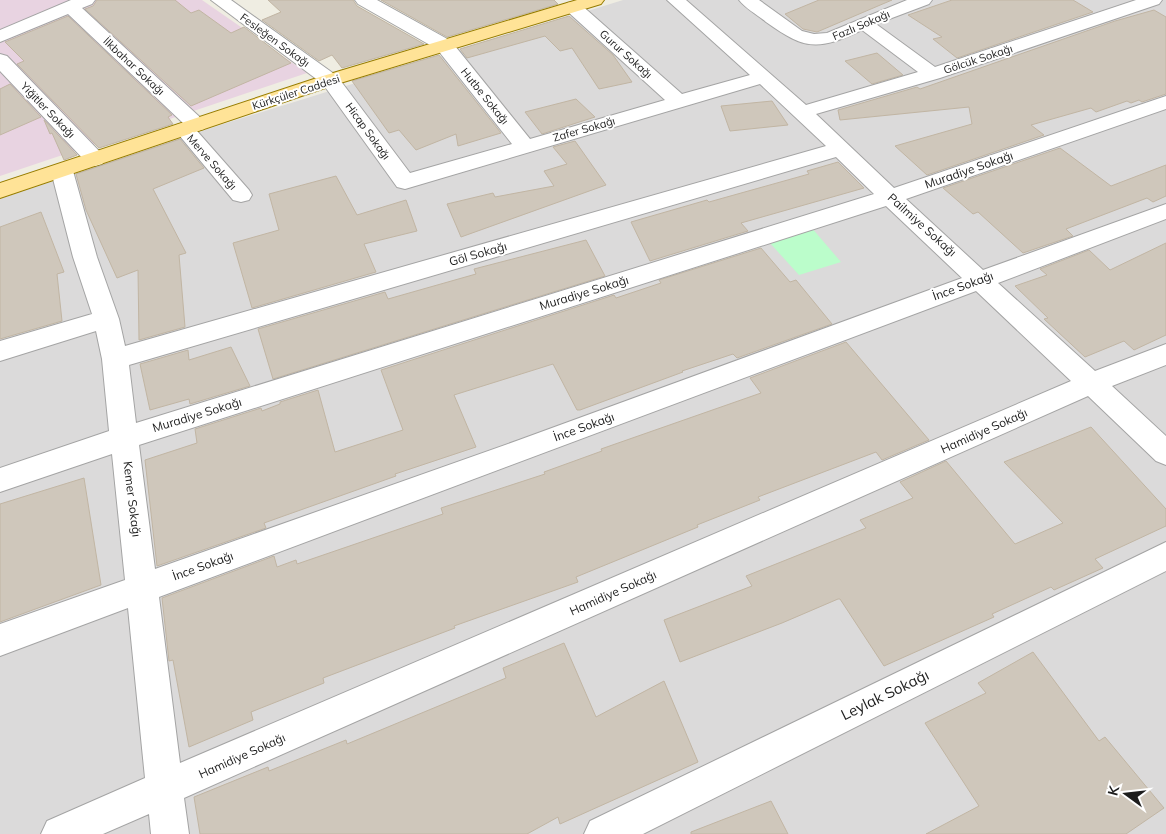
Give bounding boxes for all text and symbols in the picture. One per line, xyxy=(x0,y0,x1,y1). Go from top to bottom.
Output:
street label: Fazlı Sokağı xyxy=(830,7,892,43)
street label: Fesleğen Sokağı xyxy=(237,10,313,70)
street label: Gurur Sokağı xyxy=(597,27,655,81)
street label: İlkbahar Sokağı xyxy=(100,34,168,98)
street label: Gölcük Sokağı xyxy=(942,41,1014,77)
street label: Hutbe Sokağı xyxy=(458,65,512,127)
street label: Kürkçüler Caddesi xyxy=(250,71,342,113)
street label: Yiğitler Sokağı xyxy=(17,78,78,141)
street label: Hicap Sokağı xyxy=(343,100,393,162)
street label: Zafer Sokağı xyxy=(551,113,617,145)
street label: Merve Sokağı xyxy=(184,131,240,193)
street label: Muradiye Sokağı xyxy=(923,147,1015,192)
street label: Pailmiye Sokağı xyxy=(885,190,960,259)
street label: Göl Sokağı xyxy=(447,238,508,269)
street label: İnce Sokağı xyxy=(930,268,995,303)
street label: Muradiye Sokağı xyxy=(537,272,630,313)
street label: Muradiye Sokağı xyxy=(150,394,243,435)
street label: Hamidiye Sokağı xyxy=(938,405,1030,456)
street label: İnce Sokağı xyxy=(551,409,616,444)
street label: Kemer Sokağı xyxy=(120,460,145,538)
street label: İnce Sokağı xyxy=(170,548,235,583)
street label: Hamidiye Sokağı xyxy=(567,567,659,618)
street label: Leylak Sokağı xyxy=(838,665,932,724)
street label: Hamidiye Sokağı xyxy=(196,730,288,781)
north arrow xyxy=(1101,769,1151,819)
text: K xyxy=(1104,783,1124,797)

